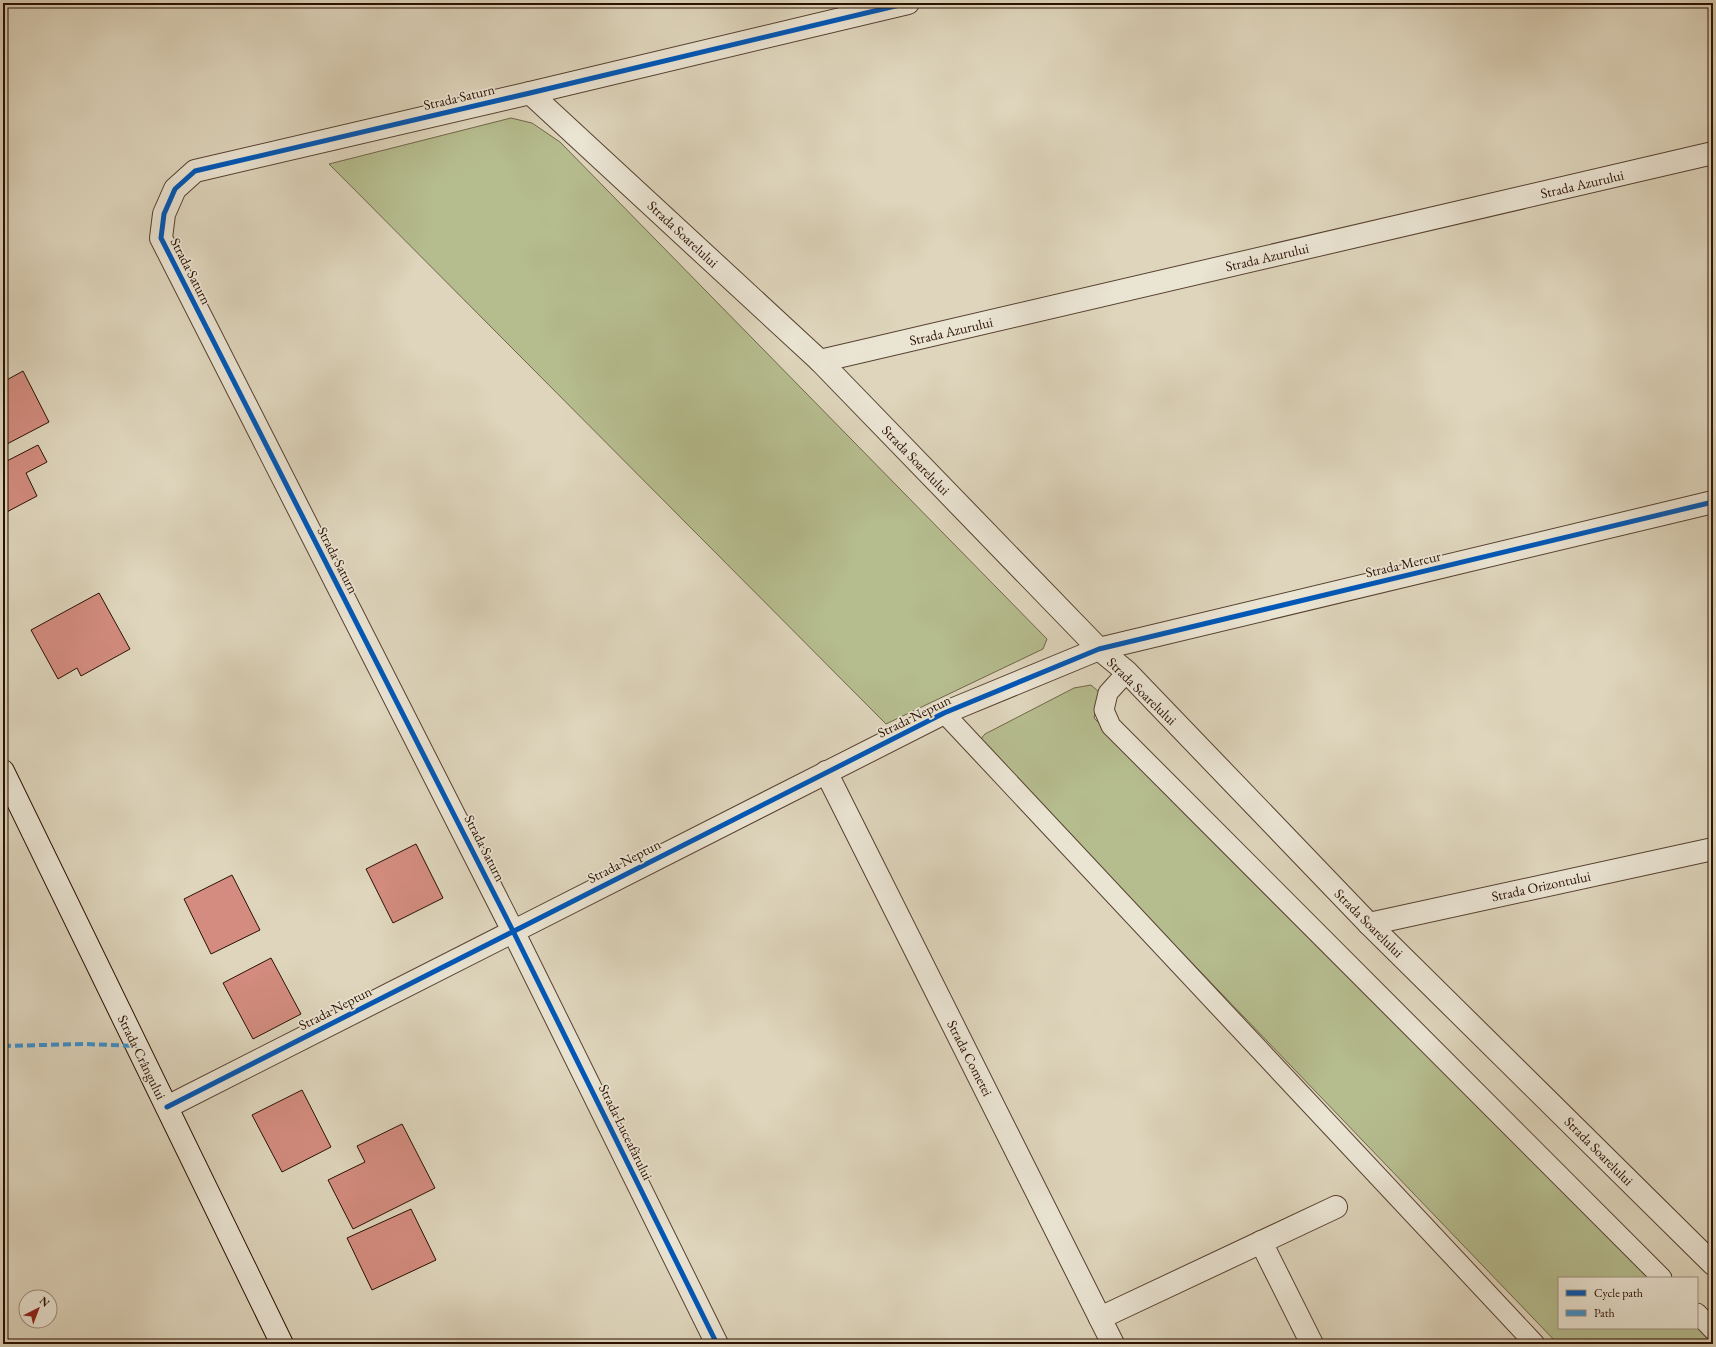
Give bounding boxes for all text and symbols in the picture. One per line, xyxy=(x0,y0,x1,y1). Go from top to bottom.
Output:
street label: Strada Saturn xyxy=(422,80,497,114)
street label: Strada Azurului xyxy=(1539,166,1626,202)
street label: Strada Soarelului xyxy=(644,197,723,272)
street label: Strada Saturn xyxy=(167,235,216,308)
street label: Strada Azurului xyxy=(1224,239,1311,275)
street label: Strada Azurului xyxy=(908,313,995,349)
street label: Strada Soarelului xyxy=(878,421,954,499)
street label: Strada Saturn xyxy=(314,524,363,597)
street label: Strada Mercur xyxy=(1364,547,1443,581)
street label: Strada Soarelului xyxy=(1103,653,1181,729)
street label: Strada Neptun xyxy=(874,690,954,742)
street label: Strada Saturn xyxy=(461,812,510,885)
street label: Strada Neptun xyxy=(584,835,664,887)
street label: Strada Orizontului xyxy=(1490,867,1593,905)
street label: Strada Soarelului xyxy=(1331,885,1408,962)
street label: Strada Neptun xyxy=(295,982,375,1034)
street label: Strada Crângului xyxy=(114,1012,170,1103)
street label: Strada Cometei xyxy=(943,1017,997,1100)
street label: Strada Luceafărului xyxy=(595,1081,657,1183)
street label: Strada Soarelului xyxy=(1561,1113,1638,1190)
legend xyxy=(1558,1277,1698,1329)
text: Cycle path xyxy=(1594,1285,1643,1301)
north arrow xyxy=(18,1289,58,1329)
text: N xyxy=(37,1293,53,1310)
text: Path xyxy=(1594,1305,1615,1321)

